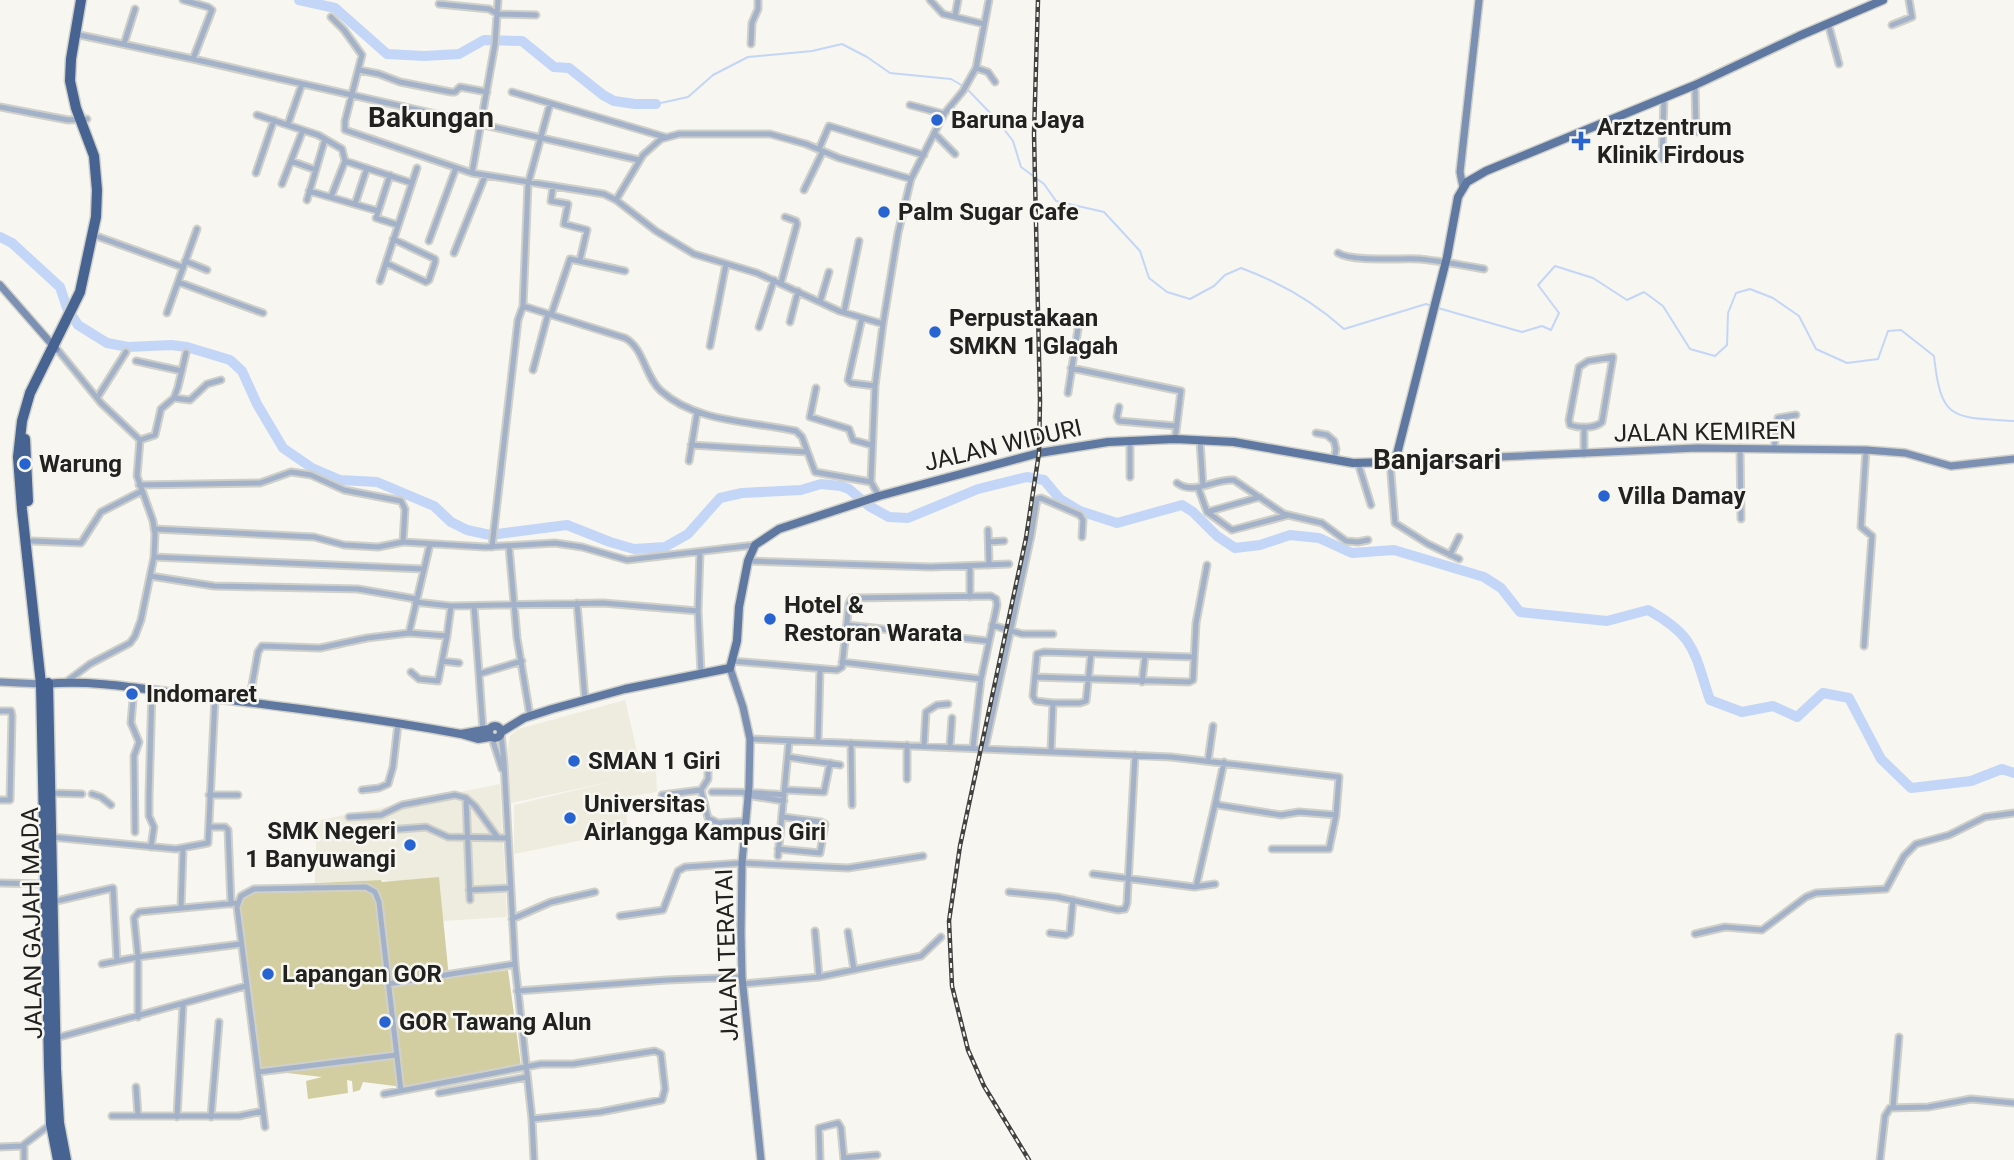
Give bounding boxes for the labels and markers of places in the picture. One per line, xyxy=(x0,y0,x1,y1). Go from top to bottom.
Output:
place label: Baruna Jaya xyxy=(951,106,1085,134)
marker: Baruna Jaya xyxy=(929,112,945,128)
place label: Arztzentrum Klinik Firdous xyxy=(1597,113,1744,169)
marker: Arztzentrum Klinik Firdous xyxy=(1571,131,1591,151)
place label: Palm Sugar Cafe xyxy=(898,198,1079,226)
marker: Palm Sugar Cafe xyxy=(876,204,892,220)
place label: Perpustakaan SMKN 1 Glagah xyxy=(949,304,1118,360)
marker: Perpustakaan SMKN 1 Glagah xyxy=(927,324,943,340)
place label: Warung xyxy=(39,450,122,478)
marker: Warung xyxy=(17,456,33,472)
place label: Villa Damay xyxy=(1618,482,1746,510)
marker: Villa Damay xyxy=(1596,488,1612,504)
place label: Hotel & Restoran Warata xyxy=(784,591,963,647)
marker: Hotel & Restoran Warata xyxy=(762,611,778,627)
place label: Indomaret xyxy=(146,680,257,708)
marker: Indomaret xyxy=(124,686,140,702)
place label: SMAN 1 Giri xyxy=(588,747,721,775)
marker: SMAN 1 Giri xyxy=(566,753,582,769)
place label: Universitas Airlangga Kampus Giri xyxy=(584,790,826,846)
marker: Universitas Airlangga Kampus Giri xyxy=(562,810,578,826)
place label: SMK Negeri 1 Banyuwangi xyxy=(245,817,396,873)
marker: SMK Negeri 1 Banyuwangi xyxy=(402,837,418,853)
place label: Lapangan GOR xyxy=(282,960,442,988)
marker: Lapangan GOR xyxy=(260,966,276,982)
place label: GOR Tawang Alun xyxy=(399,1008,592,1036)
marker: GOR Tawang Alun xyxy=(377,1014,393,1030)

